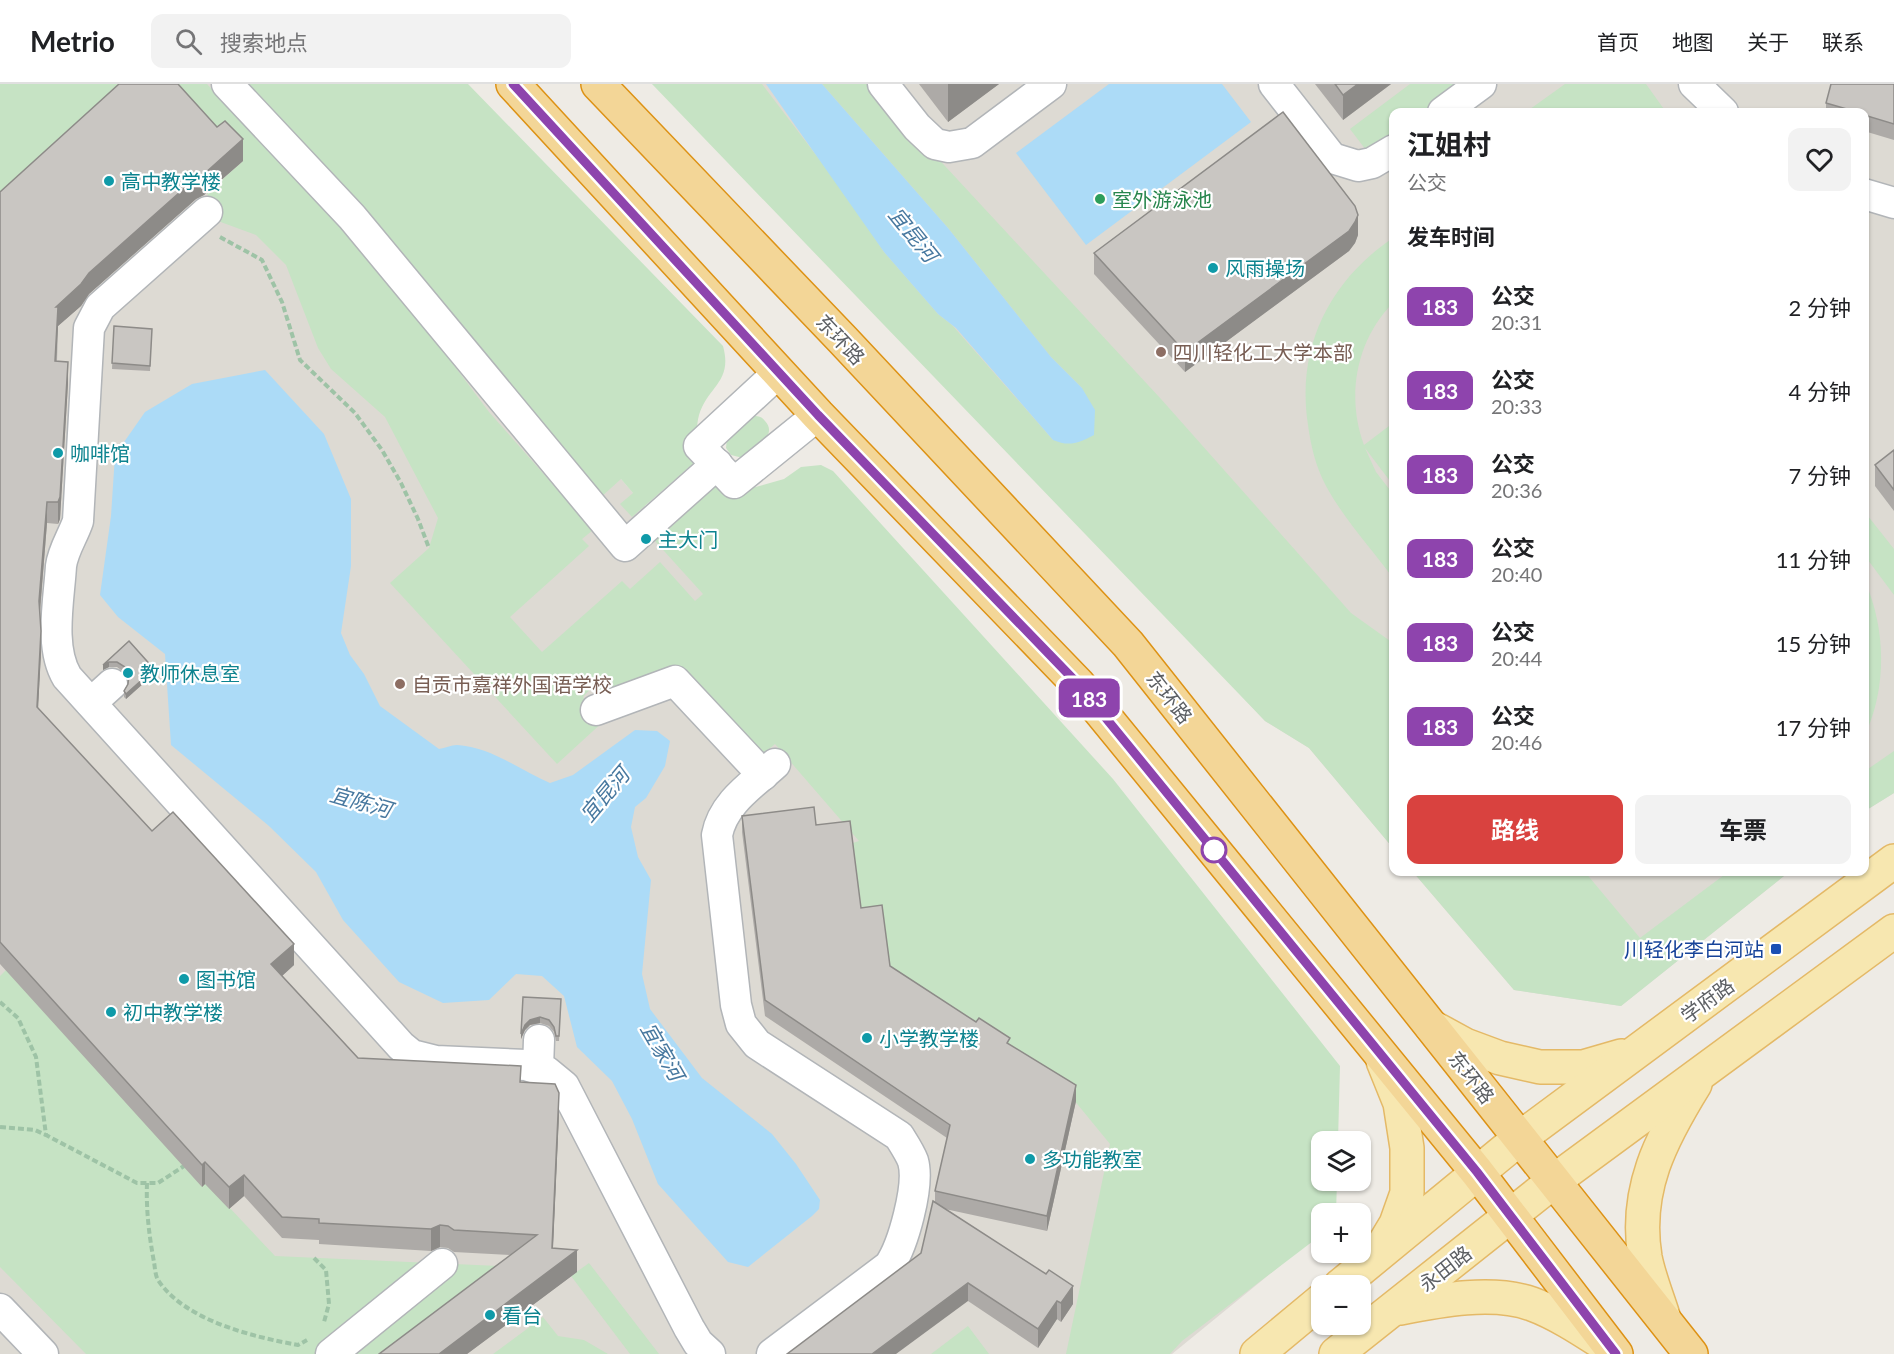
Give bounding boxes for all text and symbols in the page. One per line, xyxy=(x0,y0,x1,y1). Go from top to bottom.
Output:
search box xyxy=(151,14,571,68)
text: Metrio xyxy=(30,24,115,58)
icon: search xyxy=(172,25,205,58)
text: 搜索地点 xyxy=(220,29,308,56)
text: 首页 xyxy=(1597,29,1639,54)
text: 地图 xyxy=(1672,29,1714,54)
text: 关于 xyxy=(1747,29,1789,54)
text: 联系 xyxy=(1822,29,1864,54)
text: 江姐村 xyxy=(1407,127,1491,161)
button: heart xyxy=(1788,128,1851,191)
place label: 高中教学楼 xyxy=(121,169,221,193)
text: 公交 xyxy=(1407,170,1447,194)
marker: 高中教学楼 xyxy=(102,174,116,188)
place label: 室外游泳池 xyxy=(1112,187,1212,211)
marker: 室外游泳池 xyxy=(1093,192,1107,206)
water label: 宜昆河 xyxy=(884,202,946,269)
text: 发车时间 xyxy=(1407,223,1495,250)
place label: 风雨操场 xyxy=(1225,256,1305,280)
marker: 风雨操场 xyxy=(1206,261,1220,275)
text: 公交 xyxy=(1491,282,1535,309)
text: 183 xyxy=(1422,294,1458,319)
text: 2 分钟 xyxy=(1789,294,1851,321)
street label: 东环路 xyxy=(812,309,870,369)
text: 20:31 xyxy=(1491,310,1542,334)
place label: 四川轻化工大学本部 xyxy=(1173,340,1353,364)
marker: 四川轻化工大学本部 xyxy=(1154,345,1168,359)
text: 公交 xyxy=(1491,366,1535,393)
text: 183 xyxy=(1422,378,1458,403)
text: 4 分钟 xyxy=(1789,378,1851,405)
text: 20:33 xyxy=(1491,394,1542,418)
place label: 咖啡馆 xyxy=(70,441,130,465)
marker: 咖啡馆 xyxy=(51,446,65,460)
text: 公交 xyxy=(1491,450,1535,477)
text: 183 xyxy=(1422,462,1458,487)
text: 7 分钟 xyxy=(1789,462,1851,489)
text: 20:36 xyxy=(1491,478,1542,502)
place label: 主大门 xyxy=(658,527,718,551)
marker: 主大门 xyxy=(639,532,653,546)
text: 公交 xyxy=(1491,534,1535,561)
text: 183 xyxy=(1422,546,1458,571)
text: 11 分钟 xyxy=(1776,546,1851,573)
text: 20:40 xyxy=(1491,562,1542,586)
text: 公交 xyxy=(1491,618,1535,645)
text: 183 xyxy=(1422,630,1458,655)
text: 15 分钟 xyxy=(1776,630,1851,657)
text: 20:44 xyxy=(1491,646,1542,670)
place label: 教师休息室 xyxy=(140,661,240,685)
marker: 教师休息室 xyxy=(121,666,135,680)
street label: 东环路 xyxy=(1142,666,1198,728)
place label: 自贡市嘉祥外国语学校 xyxy=(412,672,612,696)
marker: 自贡市嘉祥外国语学校 xyxy=(393,677,407,691)
line badge: 183 xyxy=(1054,678,1124,718)
text: 183 xyxy=(1071,686,1107,711)
text: 公交 xyxy=(1491,702,1535,729)
text: 183 xyxy=(1422,714,1458,739)
text: 17 分钟 xyxy=(1776,714,1851,741)
text: 20:46 xyxy=(1491,730,1542,754)
water label: 宜昆河 xyxy=(574,759,636,826)
water label: 宜陈河 xyxy=(327,780,399,823)
button: 路线 xyxy=(1407,795,1623,864)
button: 车票 xyxy=(1635,795,1851,864)
unlabelled marker xyxy=(1201,837,1227,863)
place label: 川轻化李白河站 xyxy=(1624,937,1764,961)
marker: 川轻化李白河站 xyxy=(1769,942,1783,956)
place label: 图书馆 xyxy=(196,967,256,991)
marker: 图书馆 xyxy=(177,972,191,986)
street label: 学府路 xyxy=(1676,973,1738,1027)
place label: 初中教学楼 xyxy=(123,1000,223,1024)
marker: 初中教学楼 xyxy=(104,1005,118,1019)
water label: 宜家河 xyxy=(636,1017,692,1088)
place label: 小学教学楼 xyxy=(879,1026,979,1050)
marker: 小学教学楼 xyxy=(860,1031,874,1045)
street label: 东环路 xyxy=(1444,1046,1500,1108)
map controls xyxy=(1311,1131,1371,1335)
button: layers xyxy=(1311,1131,1371,1191)
place label: 多功能教室 xyxy=(1042,1147,1142,1171)
marker: 多功能教室 xyxy=(1023,1152,1037,1166)
button: + xyxy=(1311,1203,1371,1263)
street label: 永田路 xyxy=(1414,1240,1476,1296)
button: − xyxy=(1311,1275,1371,1335)
place label: 看台 xyxy=(502,1303,542,1327)
marker: 看台 xyxy=(483,1308,497,1322)

